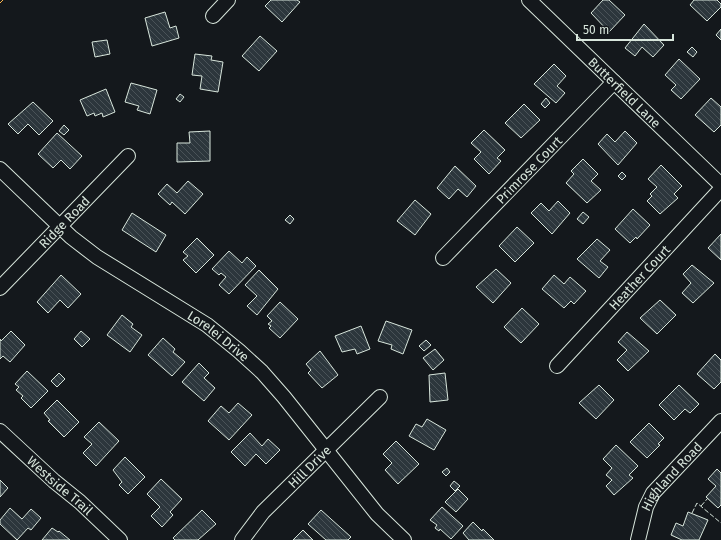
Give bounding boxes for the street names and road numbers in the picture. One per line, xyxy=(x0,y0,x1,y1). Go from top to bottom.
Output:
street label: Butterfield Lane xyxy=(585,54,664,131)
street label: Primrose Court xyxy=(493,133,565,207)
street label: Ridge Road xyxy=(36,193,93,251)
street label: Heather Court xyxy=(606,242,673,313)
street label: Lorelei Drive xyxy=(185,308,252,365)
street label: Highland Road xyxy=(638,439,705,513)
street label: Hill Drive xyxy=(285,442,334,491)
street label: Westside Trail xyxy=(24,453,96,518)

